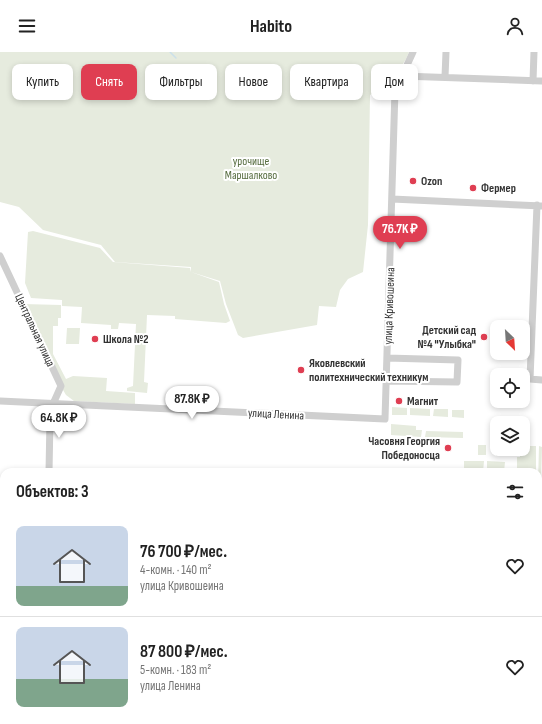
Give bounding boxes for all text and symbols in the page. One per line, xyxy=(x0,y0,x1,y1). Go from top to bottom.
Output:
icon: menu xyxy=(16,15,38,37)
icon: person xyxy=(504,15,526,37)
text: Habito xyxy=(250,16,292,37)
chip: Купить xyxy=(12,64,73,100)
chip: Снять xyxy=(81,64,137,100)
chip: Фильтры xyxy=(145,64,217,100)
chip: Новое xyxy=(225,64,282,100)
chip: Квартира xyxy=(290,64,363,100)
chip: Дом xyxy=(371,64,418,100)
park label: урочище Маршалково xyxy=(225,154,277,183)
place label: Ozon xyxy=(421,174,442,189)
marker: Ozon xyxy=(408,176,418,186)
place label: Фермер xyxy=(481,181,516,196)
marker: Фермер xyxy=(468,183,478,193)
pin: 76.7K ₽ xyxy=(363,216,437,250)
text: 76.7K ₽ xyxy=(382,221,418,237)
street label: улица Кривошеина xyxy=(381,267,398,345)
street label: Центральная улица xyxy=(11,291,58,369)
north arrow xyxy=(490,320,530,360)
map controls xyxy=(490,320,530,456)
place label: Детский сад №4 "Улыбка" xyxy=(418,323,476,352)
place label: Школа №2 xyxy=(103,332,148,347)
marker: Детский сад №4 "Улыбка" xyxy=(479,332,489,342)
marker: Школа №2 xyxy=(90,334,100,344)
place label: Яковлевский политехнический техникум xyxy=(309,356,428,385)
marker: Яковлевский политехнический техникум xyxy=(296,365,306,375)
button: locate xyxy=(490,368,530,408)
pin: 87.8K ₽ xyxy=(155,386,229,420)
text: 87.8K ₽ xyxy=(174,391,210,407)
place label: Магнит xyxy=(407,394,439,409)
marker: Магнит xyxy=(394,396,404,406)
pin: 64.8K ₽ xyxy=(22,405,96,439)
street label: улица Ленина xyxy=(248,406,305,423)
text: 64.8K ₽ xyxy=(40,410,78,426)
button: layers xyxy=(490,416,530,456)
place label: Часовня Георгия Победоносца xyxy=(368,434,440,463)
marker: Часовня Георгия Победоносца xyxy=(443,443,453,453)
icon: filters xyxy=(504,481,526,503)
text: Объектов: 3 xyxy=(16,482,89,502)
icon: home xyxy=(48,542,96,590)
text: 76 700 ₽/мес. xyxy=(140,542,227,562)
icon: heart xyxy=(504,555,526,577)
text: 4-комн. · 140 m² xyxy=(140,562,212,578)
text: улица Кривошеина xyxy=(140,578,224,594)
text: 87 800 ₽/мес. xyxy=(140,642,228,662)
icon: home xyxy=(48,643,96,691)
icon: heart xyxy=(504,656,526,678)
text: 5-комн. · 183 m² xyxy=(140,662,211,678)
text: улица Ленина xyxy=(140,678,201,694)

